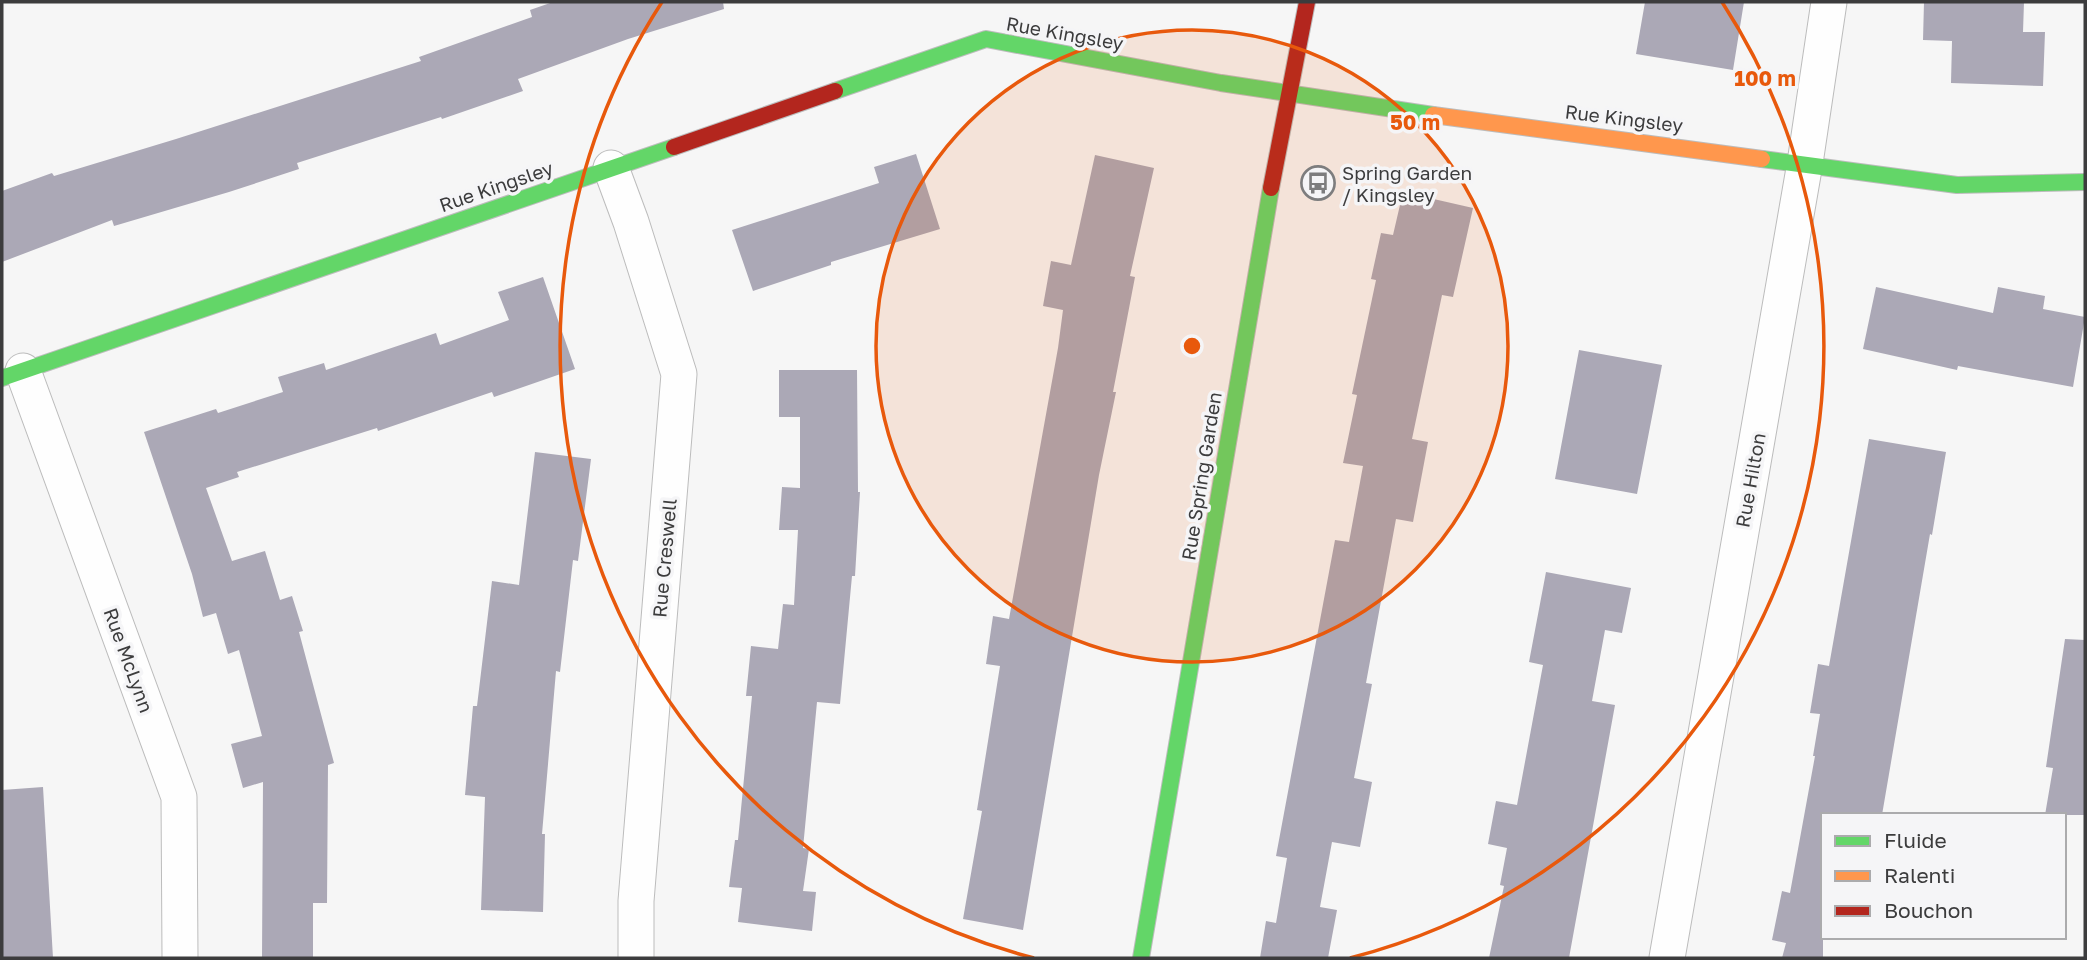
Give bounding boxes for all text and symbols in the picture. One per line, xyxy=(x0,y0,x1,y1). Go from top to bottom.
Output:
street label: Rue Kingsley xyxy=(1005,11,1126,55)
text: 100 m xyxy=(1734,65,1796,91)
street label: Rue Kingsley xyxy=(1564,99,1685,137)
text: 50 m xyxy=(1390,109,1440,135)
street label: Rue Kingsley xyxy=(436,156,556,216)
place label: Spring Garden / Kingsley xyxy=(1342,161,1472,206)
bus stop icon: Spring Garden / Kingsley xyxy=(1299,164,1337,202)
centre of rings xyxy=(1180,334,1204,358)
street label: Rue Spring Garden xyxy=(1176,390,1226,562)
street label: Rue Hilton xyxy=(1730,431,1770,529)
street label: Rue Creswell xyxy=(647,498,681,618)
street label: Rue McLynn xyxy=(99,604,159,716)
legend xyxy=(1821,813,2066,939)
text: Fluide xyxy=(1884,827,1947,853)
text: Ralenti xyxy=(1884,862,1955,888)
text: Bouchon xyxy=(1884,897,1973,923)

